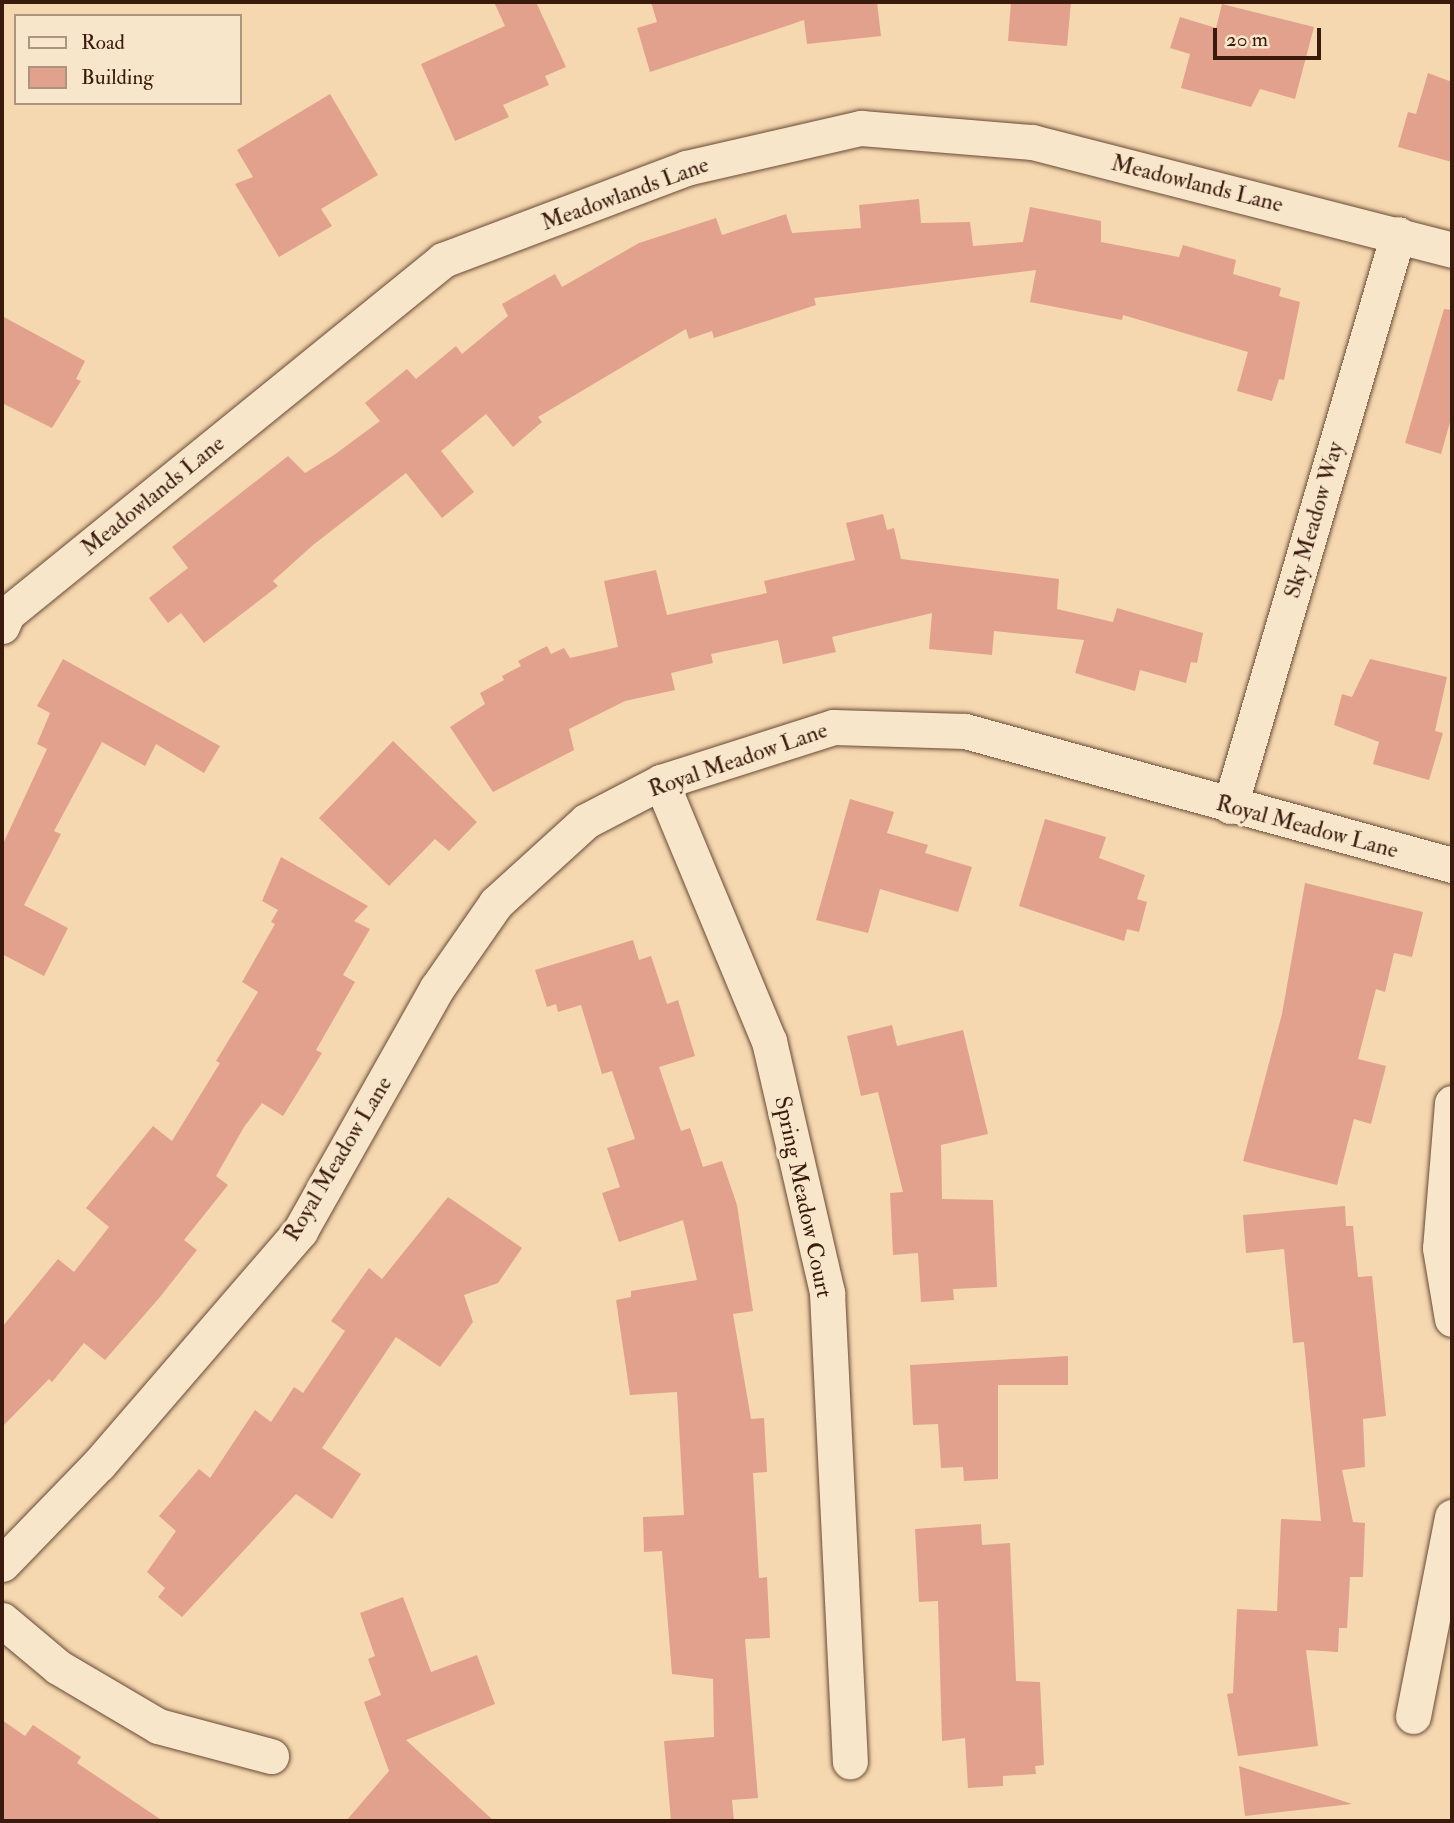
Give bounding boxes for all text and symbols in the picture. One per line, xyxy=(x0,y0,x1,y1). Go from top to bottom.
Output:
legend xyxy=(14,14,242,105)
scale bar xyxy=(1216,14,1324,58)
text: 20 m xyxy=(1226,26,1268,53)
text: Road xyxy=(81,29,125,56)
text: Building xyxy=(81,64,154,91)
street label: Meadowlands Lane xyxy=(1108,149,1286,219)
street label: Meadowlands Lane xyxy=(538,151,712,237)
street label: Meadowlands Lane xyxy=(76,430,230,562)
street label: Sky Meadow Way xyxy=(1278,438,1350,602)
street label: Royal Meadow Lane xyxy=(645,716,831,804)
street label: Royal Meadow Lane xyxy=(1213,789,1401,865)
street label: Royal Meadow Lane xyxy=(278,1072,398,1246)
street label: Spring Meadow Court xyxy=(768,1094,838,1300)

